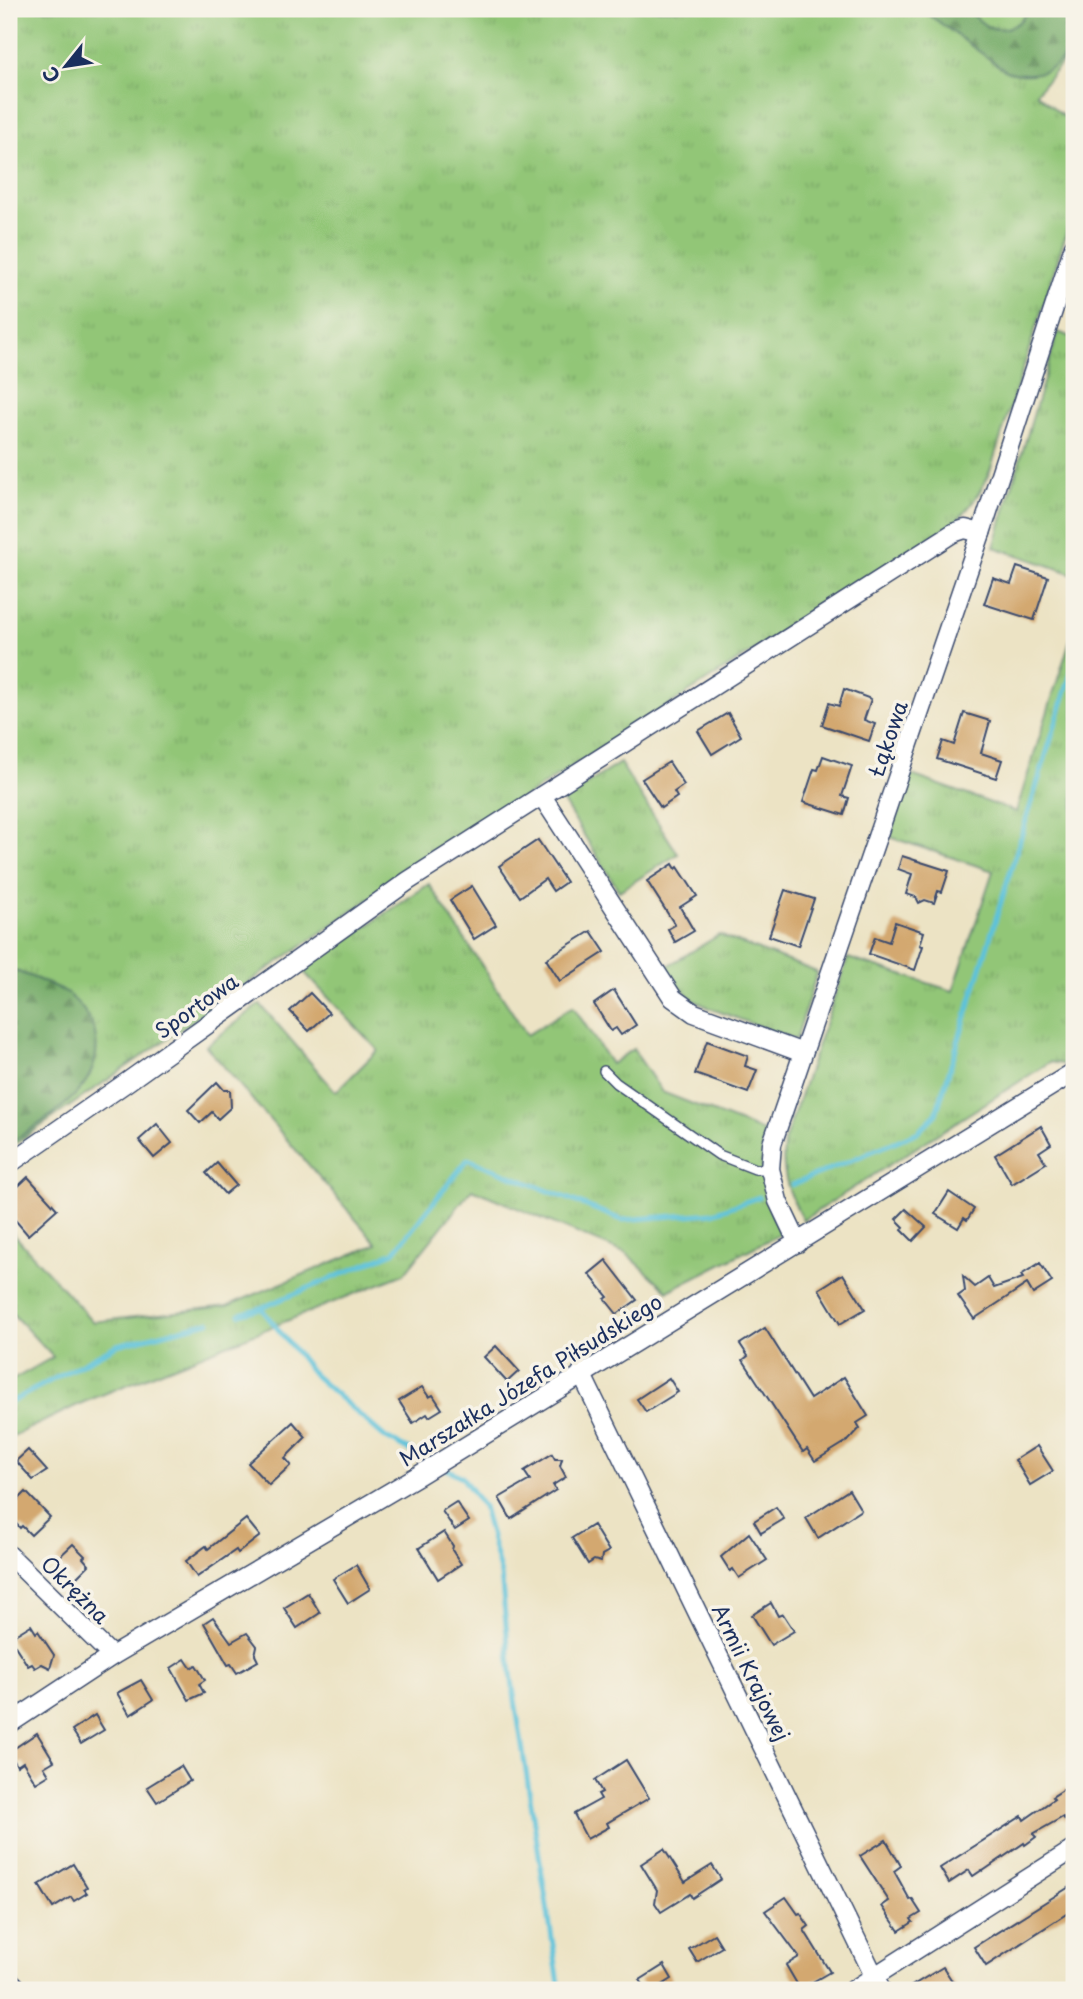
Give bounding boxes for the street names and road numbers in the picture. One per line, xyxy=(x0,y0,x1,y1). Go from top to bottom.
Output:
street label: Łąkowa xyxy=(859,696,915,781)
street label: Sportowa xyxy=(148,965,244,1045)
street label: Marszałka Józefa Piłsudskiego xyxy=(392,1285,668,1473)
street label: Okrężna xyxy=(35,1548,117,1630)
street label: Armii Krajowej xyxy=(705,1598,799,1746)

